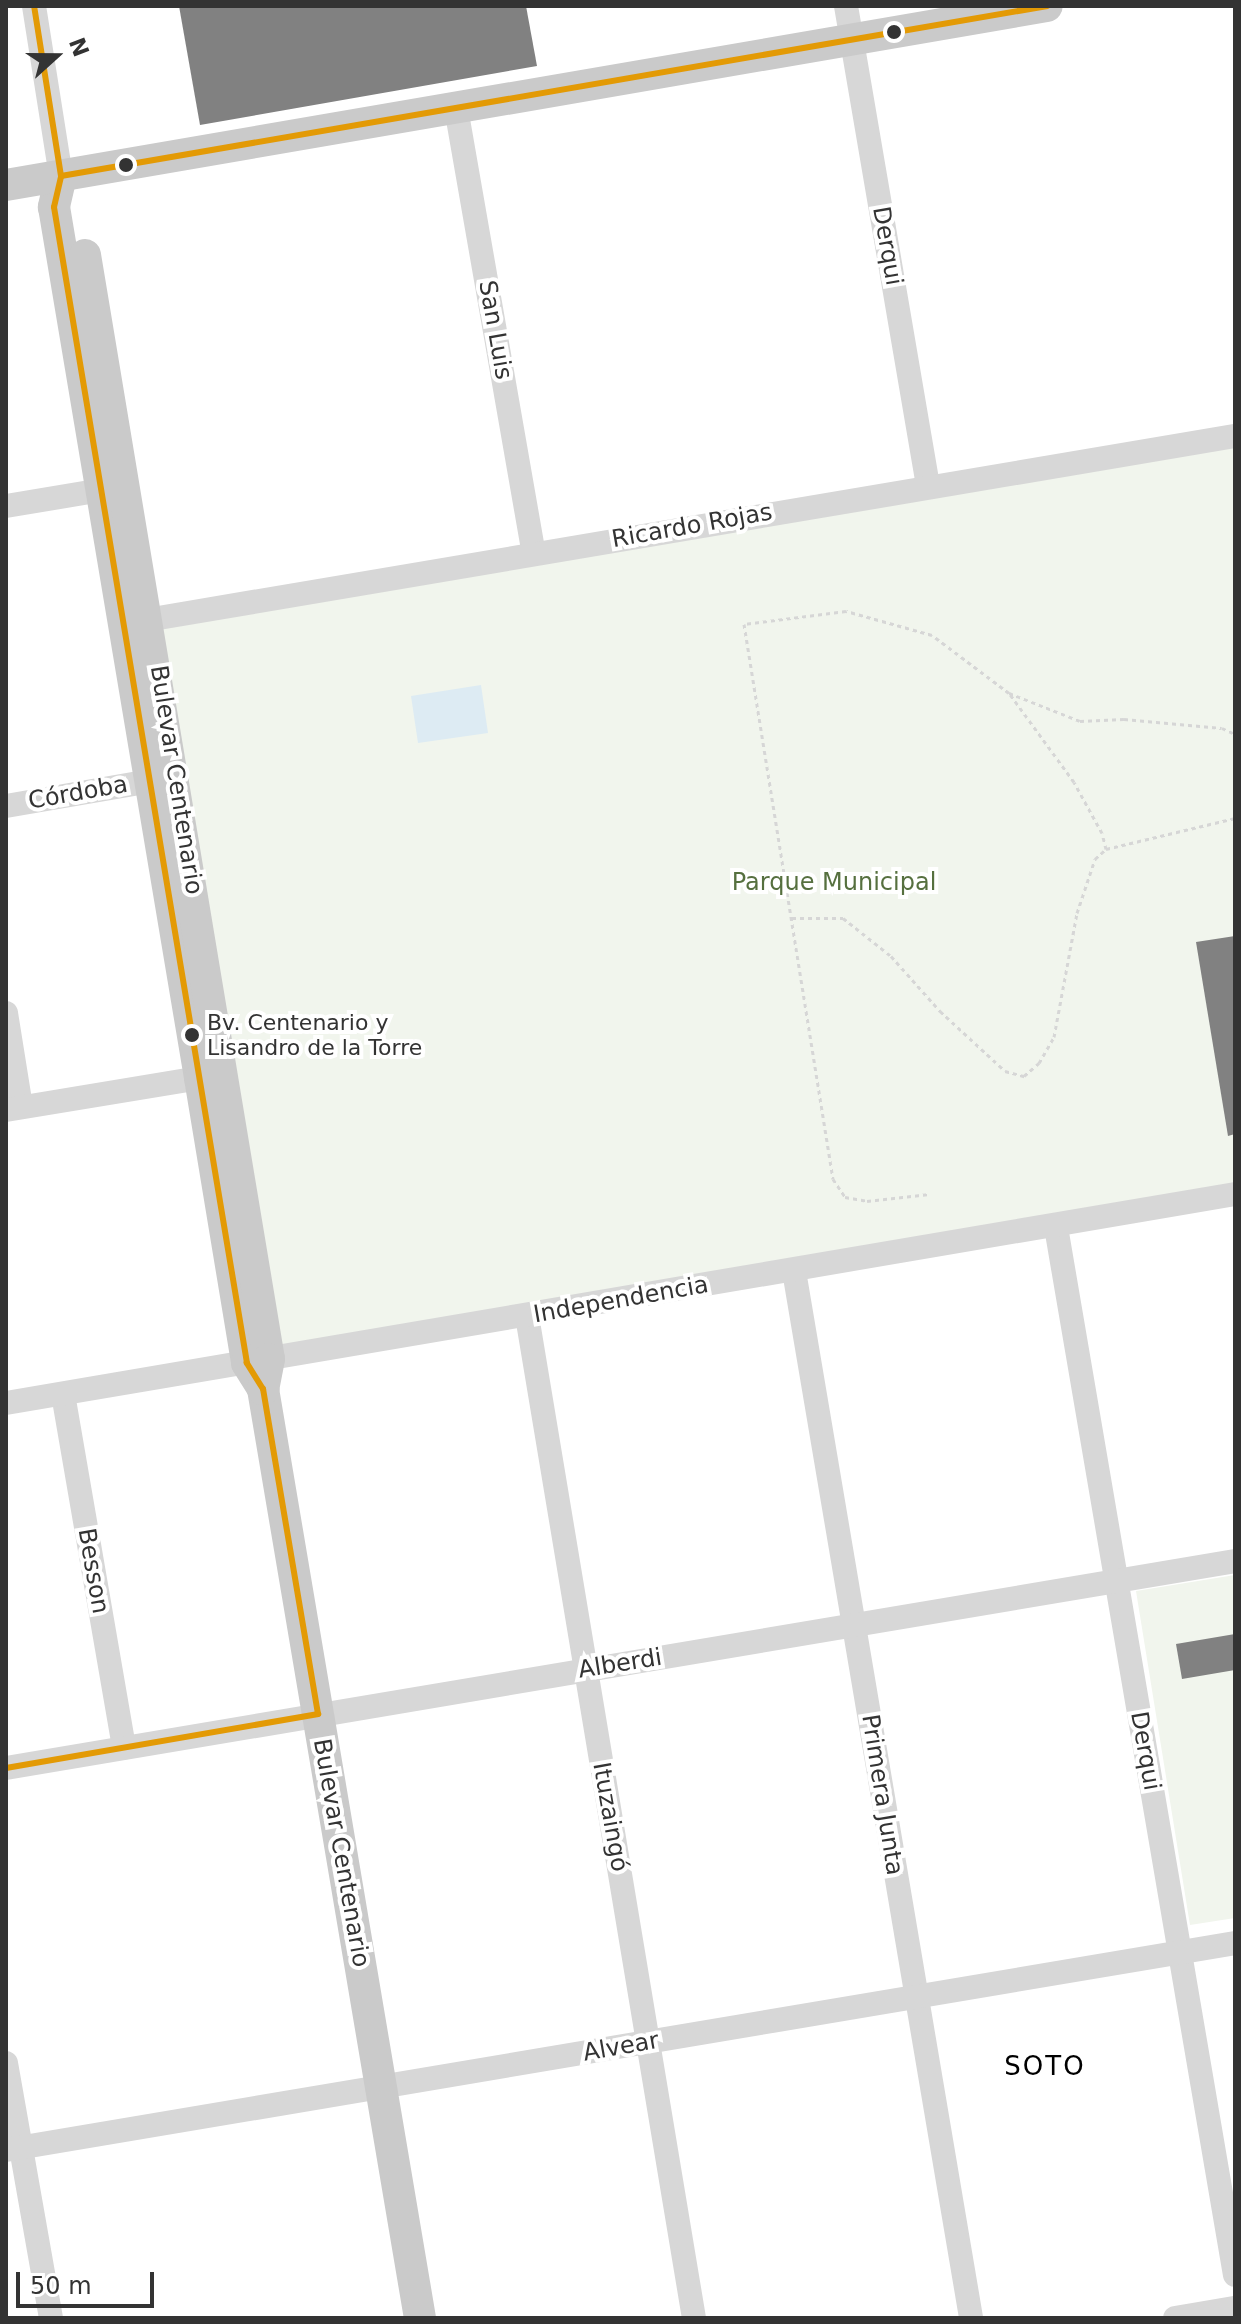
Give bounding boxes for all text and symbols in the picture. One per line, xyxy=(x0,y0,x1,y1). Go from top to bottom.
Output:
north arrow xyxy=(16,16,96,96)
unlabelled marker xyxy=(886,24,902,40)
text: N xyxy=(64,34,94,60)
unlabelled marker xyxy=(118,157,134,173)
street label: Derqui xyxy=(866,204,908,288)
street label: San Luis xyxy=(472,278,518,382)
street label: Ricardo Rojas xyxy=(610,498,774,554)
street label: Bulevar Centenario xyxy=(144,663,208,897)
street label: Córdoba xyxy=(26,770,130,816)
park label: Parque Municipal xyxy=(732,869,936,897)
place label: Bv. Centenario y Lisandro de la Torre xyxy=(207,1009,422,1060)
marker: Bv. Centenario y Lisandro de la Torre xyxy=(184,1027,200,1043)
street label: Independencia xyxy=(531,1270,711,1330)
street label: Besson xyxy=(71,1526,115,1616)
street label: Alberdi xyxy=(576,1643,664,1685)
street label: Derqui xyxy=(1124,1709,1166,1793)
street label: Primera Junta xyxy=(855,1712,909,1878)
street label: Bulevar Centenario xyxy=(307,1736,375,1970)
street label: Ituzaingó xyxy=(586,1760,634,1874)
street label: Alvear xyxy=(581,2026,661,2068)
district label: SOTO xyxy=(1004,2051,1086,2083)
scale bar xyxy=(20,2256,158,2306)
text: 50 m xyxy=(30,2272,92,2300)

